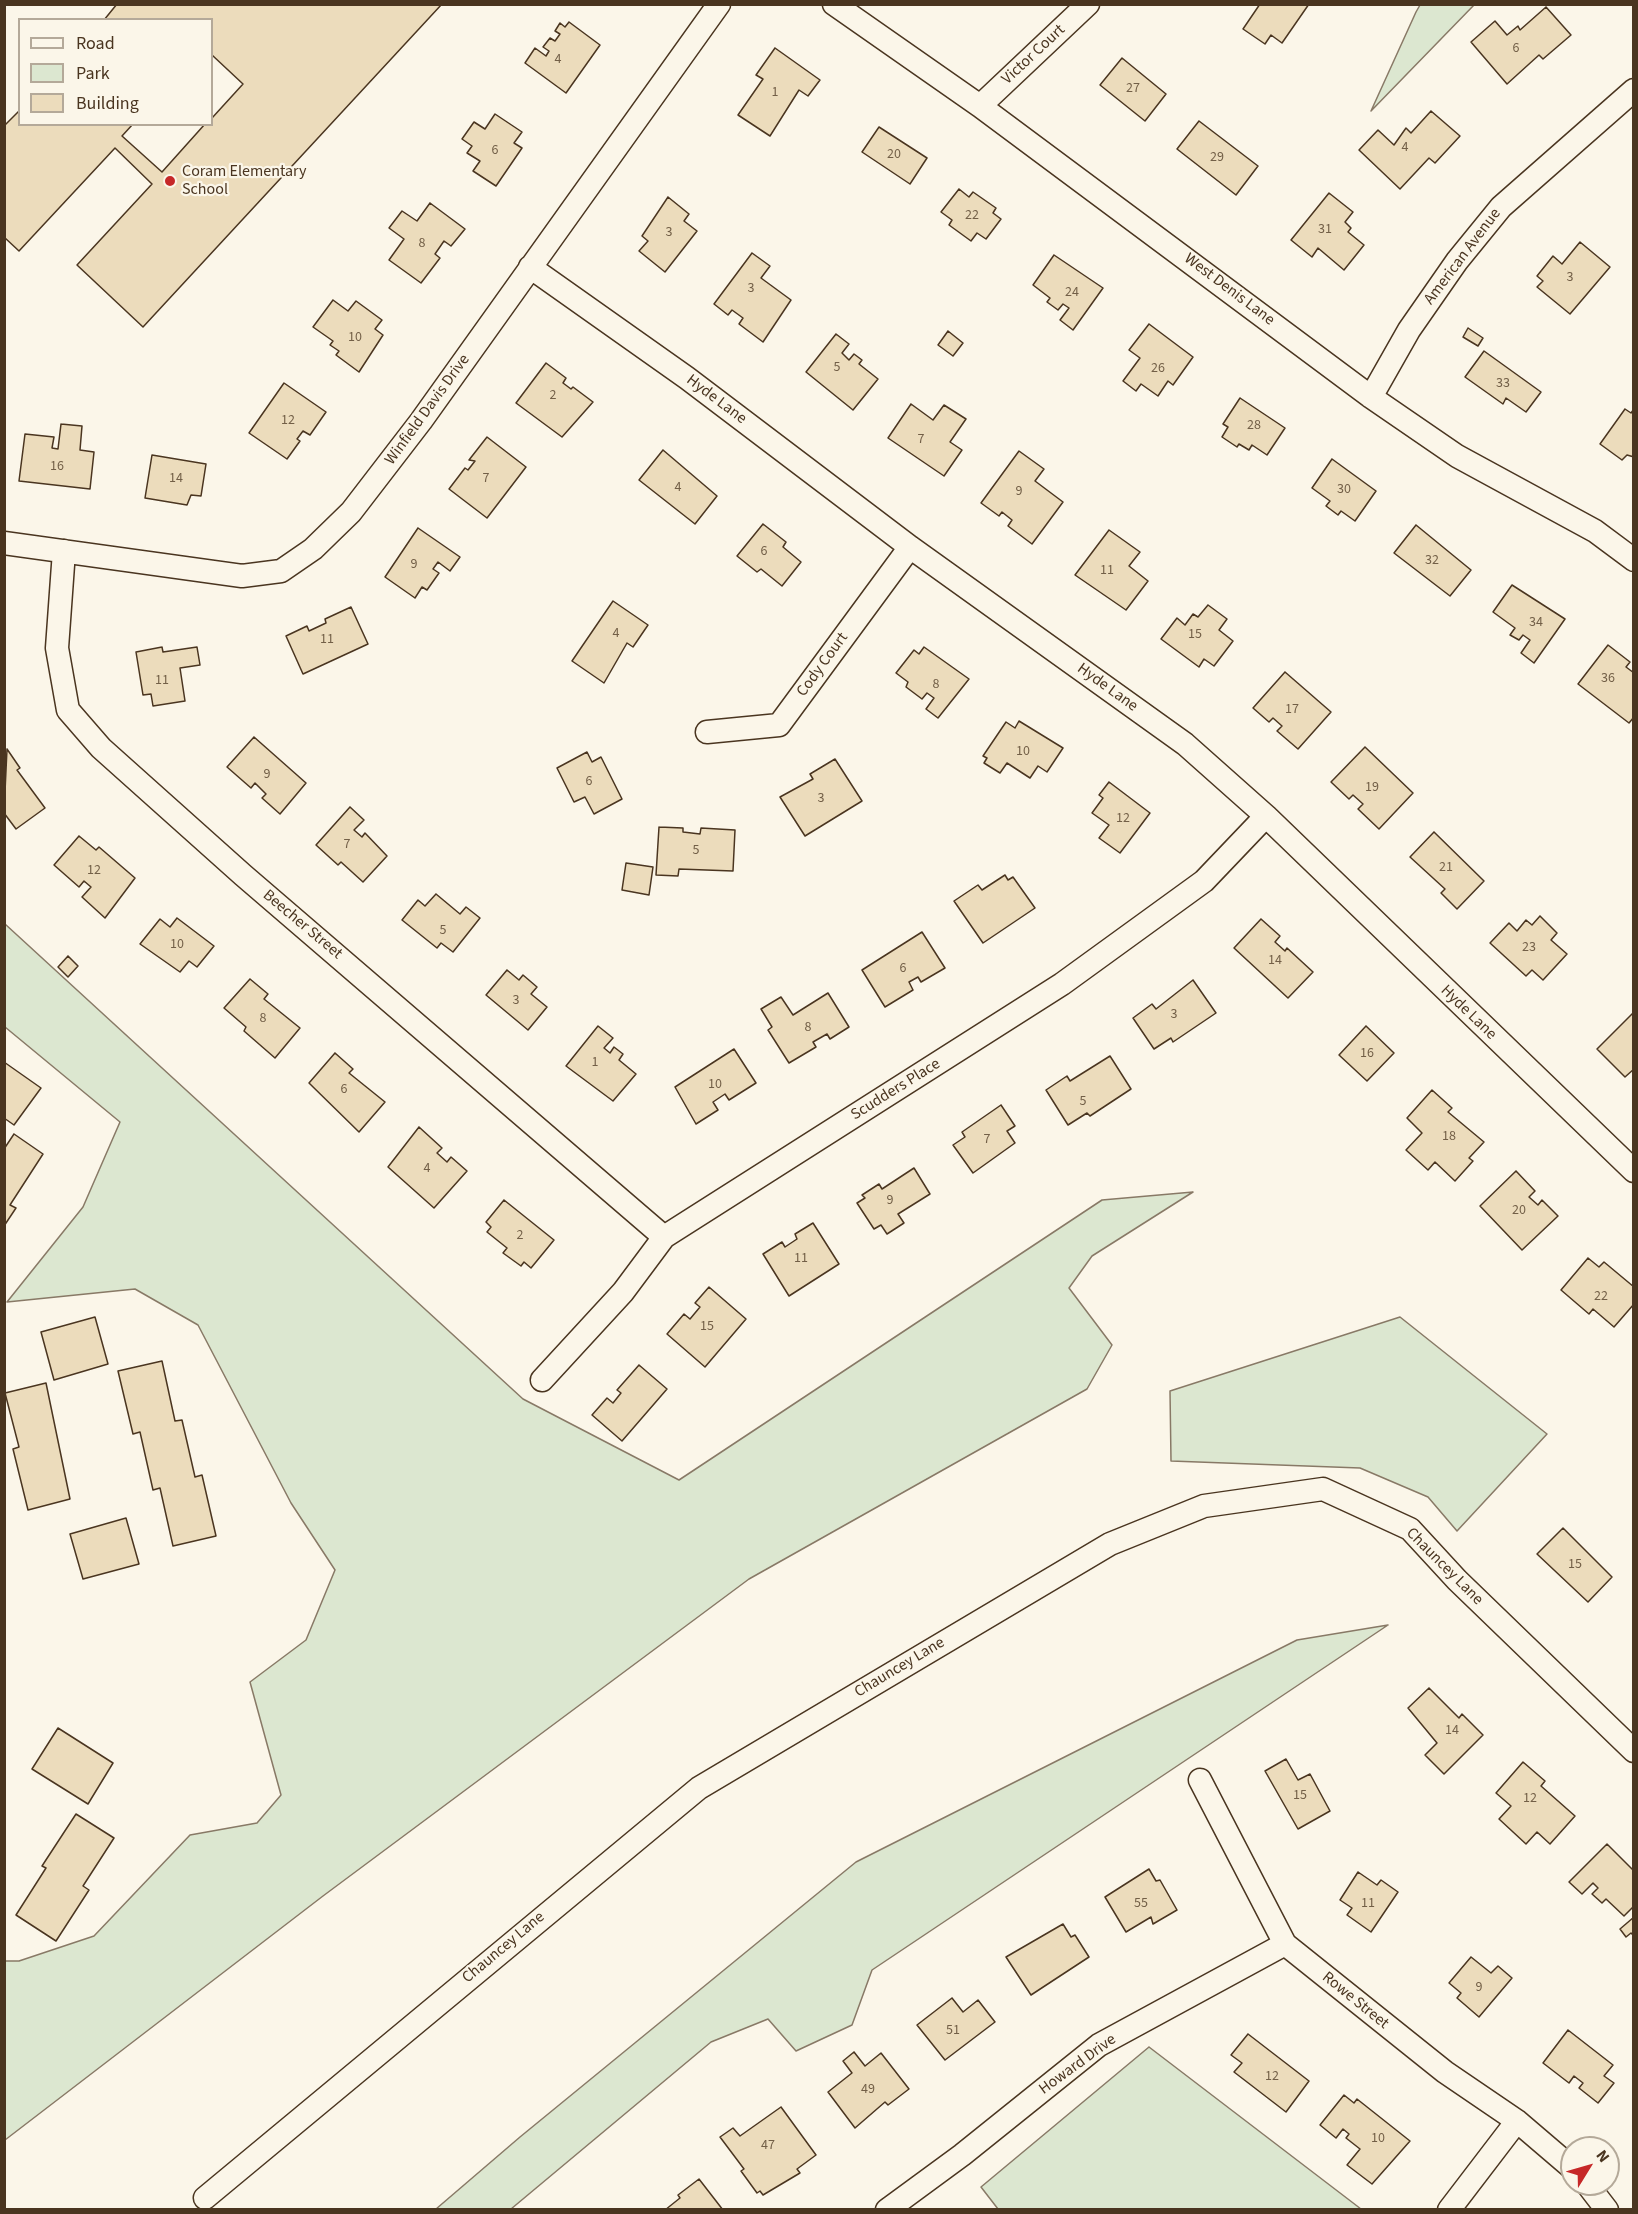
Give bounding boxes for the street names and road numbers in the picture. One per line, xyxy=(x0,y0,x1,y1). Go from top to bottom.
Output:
street label: Victor Court xyxy=(998,21,1070,89)
street label: American Avenue xyxy=(1420,205,1506,309)
street label: West Denis Lane xyxy=(1180,250,1278,330)
street label: Winfield Davis Drive xyxy=(381,351,475,469)
street label: Hyde Lane xyxy=(682,371,750,429)
street label: Cody Court xyxy=(793,629,853,701)
street label: Hyde Lane xyxy=(1073,660,1141,716)
street label: Beecher Street xyxy=(258,886,346,964)
street label: Hyde Lane xyxy=(1436,982,1500,1044)
street label: Scudders Place xyxy=(848,1055,944,1125)
street label: Chauncey Lane xyxy=(1401,1524,1487,1610)
street label: Chauncey Lane xyxy=(852,1634,948,1702)
street label: Chauncey Lane xyxy=(459,1908,549,1988)
street label: Rowe Street xyxy=(1318,1968,1392,2034)
street label: Howard Drive xyxy=(1036,2031,1120,2099)

